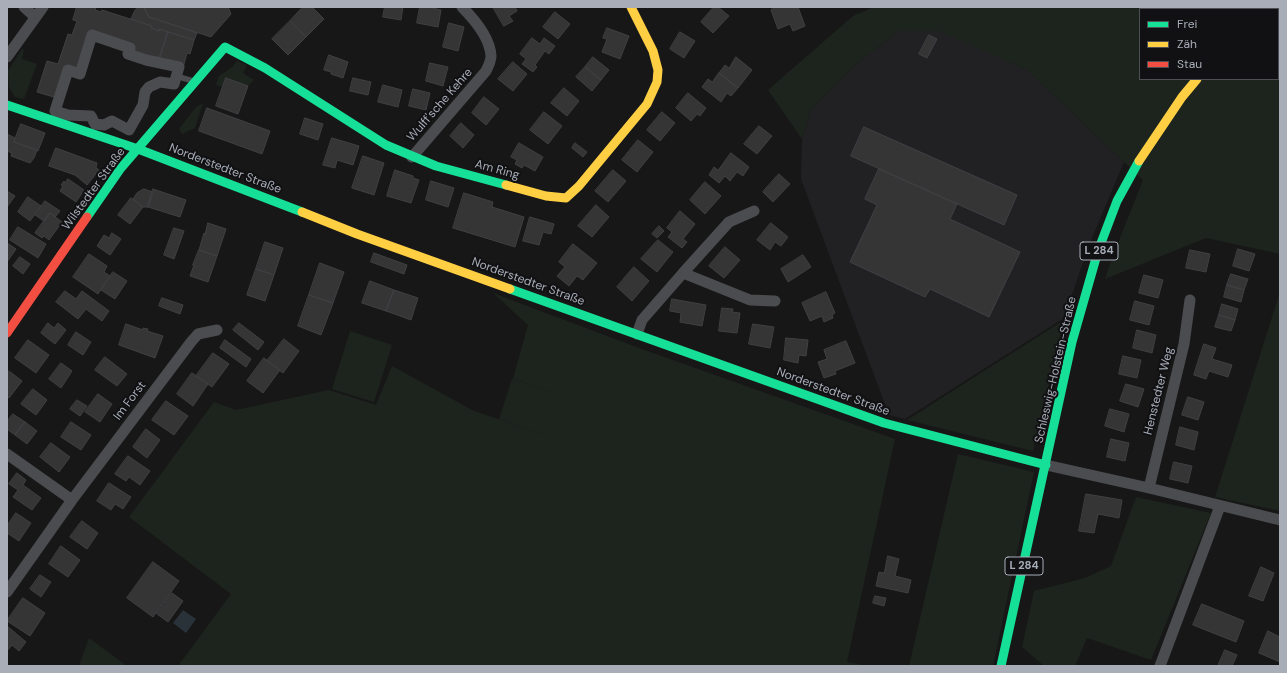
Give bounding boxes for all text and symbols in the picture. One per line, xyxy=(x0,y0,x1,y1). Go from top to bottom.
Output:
legend xyxy=(1139,8,1279,80)
text: Frei xyxy=(1177,16,1197,32)
text: Zäh xyxy=(1177,36,1197,52)
text: Stau xyxy=(1177,56,1202,72)
street label: Wulff'sche Kehre xyxy=(404,65,476,145)
street label: Norderstedter Straße xyxy=(167,141,283,197)
street label: Wilstedter Straße xyxy=(59,145,129,233)
street label: Am Ring xyxy=(473,157,521,183)
road number: L 284 xyxy=(1080,242,1118,260)
street label: Norderstedter Straße xyxy=(470,255,586,309)
street label: Schleswig-Holstein-Straße xyxy=(1032,295,1080,445)
street label: Henstedter Weg xyxy=(1141,346,1177,436)
street label: Norderstedter Straße xyxy=(775,365,891,419)
street label: Im Forst xyxy=(111,379,149,423)
road number: L 284 xyxy=(1005,557,1043,575)

